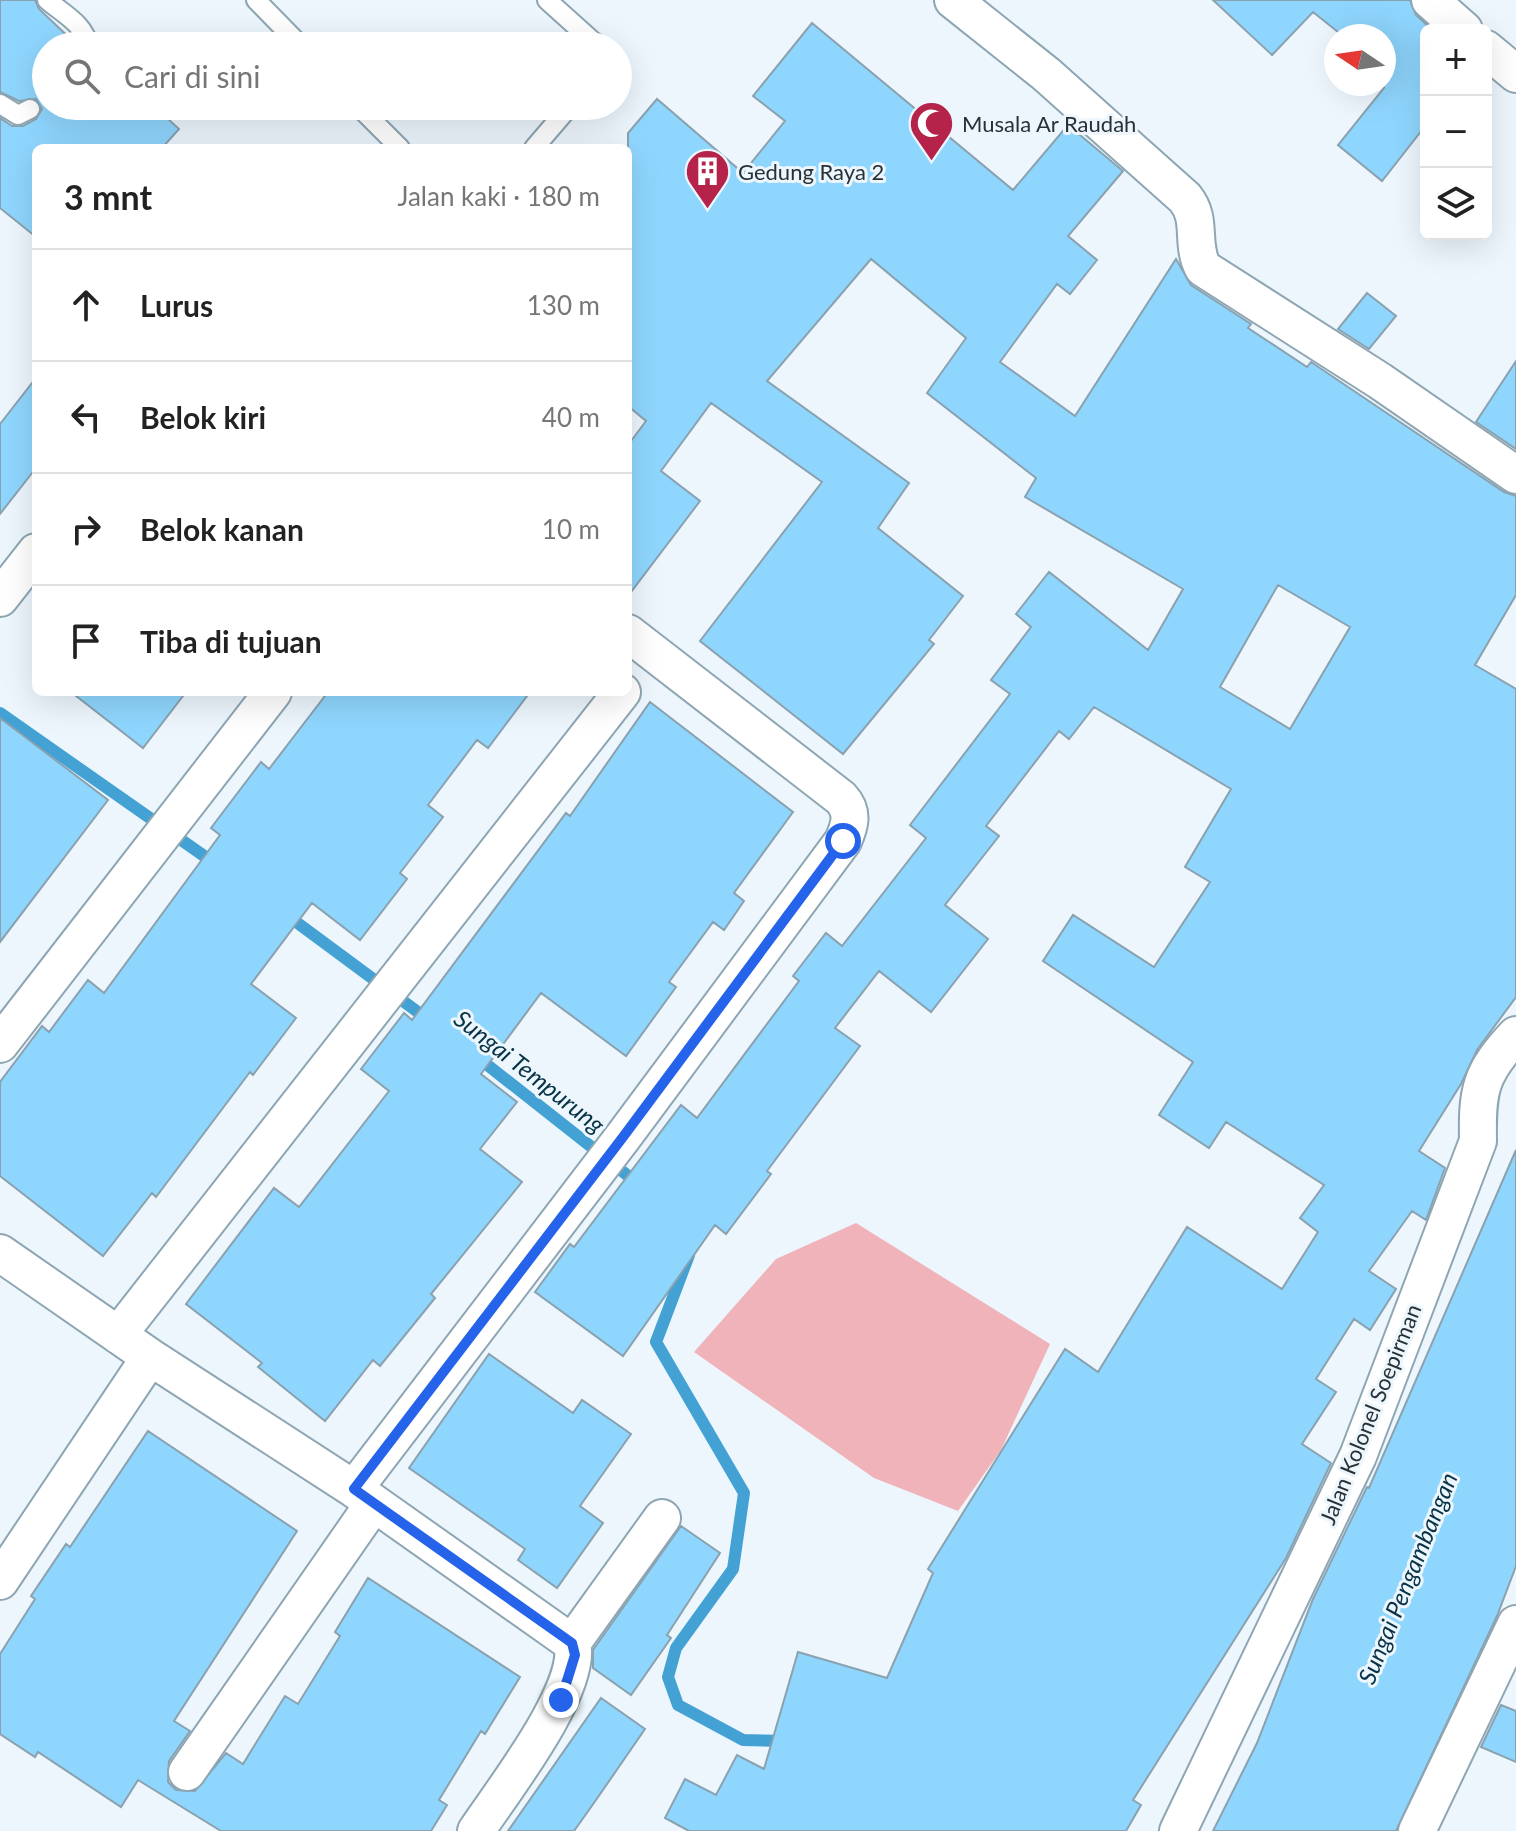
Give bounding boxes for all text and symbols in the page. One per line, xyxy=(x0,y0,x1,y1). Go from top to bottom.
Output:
north arrow xyxy=(1324,24,1396,96)
map controls xyxy=(1420,24,1492,240)
button: + xyxy=(1420,24,1492,96)
search box xyxy=(32,32,632,120)
icon: search xyxy=(60,54,104,98)
text: Cari di sini xyxy=(124,58,261,94)
button: − xyxy=(1420,96,1492,168)
mosque icon: Musala Ar Raudah xyxy=(907,99,955,162)
place label: Musala Ar Raudah xyxy=(962,110,1136,137)
building icon: Gedung Raya 2 xyxy=(683,147,731,210)
place label: Gedung Raya 2 xyxy=(738,158,884,185)
button: layers xyxy=(1420,168,1492,240)
text: 3 mnt xyxy=(64,176,152,217)
text: Jalan kaki · 180 m xyxy=(397,180,600,212)
icon: ahead xyxy=(64,283,108,327)
text: Lurus xyxy=(140,287,213,323)
text: 130 m xyxy=(527,289,600,321)
icon: left xyxy=(64,395,108,439)
text: Belok kiri xyxy=(140,399,266,435)
text: 40 m xyxy=(542,401,600,433)
icon: right xyxy=(64,507,108,551)
text: Belok kanan xyxy=(140,511,304,547)
text: 10 m xyxy=(542,513,600,545)
icon: arrive xyxy=(64,619,108,663)
text: Tiba di tujuan xyxy=(140,623,322,659)
route start xyxy=(825,823,861,859)
water label: Sungai Tempurung xyxy=(449,1003,611,1139)
street label: Jalan Kolonel Soepirman xyxy=(1313,1300,1427,1528)
water label: Sungai Pengambangan xyxy=(1351,1468,1463,1688)
route end xyxy=(543,1682,579,1718)

